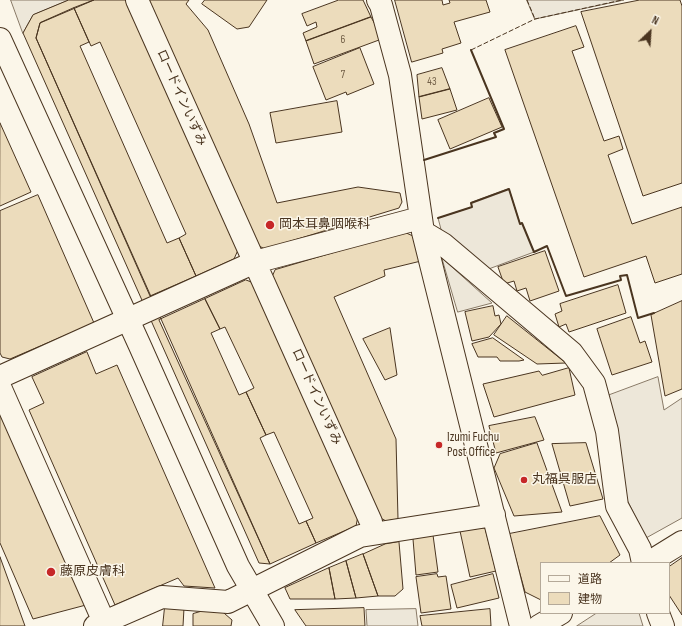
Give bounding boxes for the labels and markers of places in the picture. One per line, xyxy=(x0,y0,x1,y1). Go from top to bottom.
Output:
place label: 岡本耳鼻咽喉科 xyxy=(279,217,370,233)
marker: 岡本耳鼻咽喉科 xyxy=(264,219,276,231)
place label: Izumi Fuchu Post Office xyxy=(447,430,499,461)
marker: Izumi Fuchu Post Office xyxy=(434,440,444,450)
place label: 丸福呉服店 xyxy=(532,472,597,488)
marker: 丸福呉服店 xyxy=(519,475,529,485)
place label: 藤原皮膚科 xyxy=(60,564,125,580)
marker: 藤原皮膚科 xyxy=(45,566,57,578)

